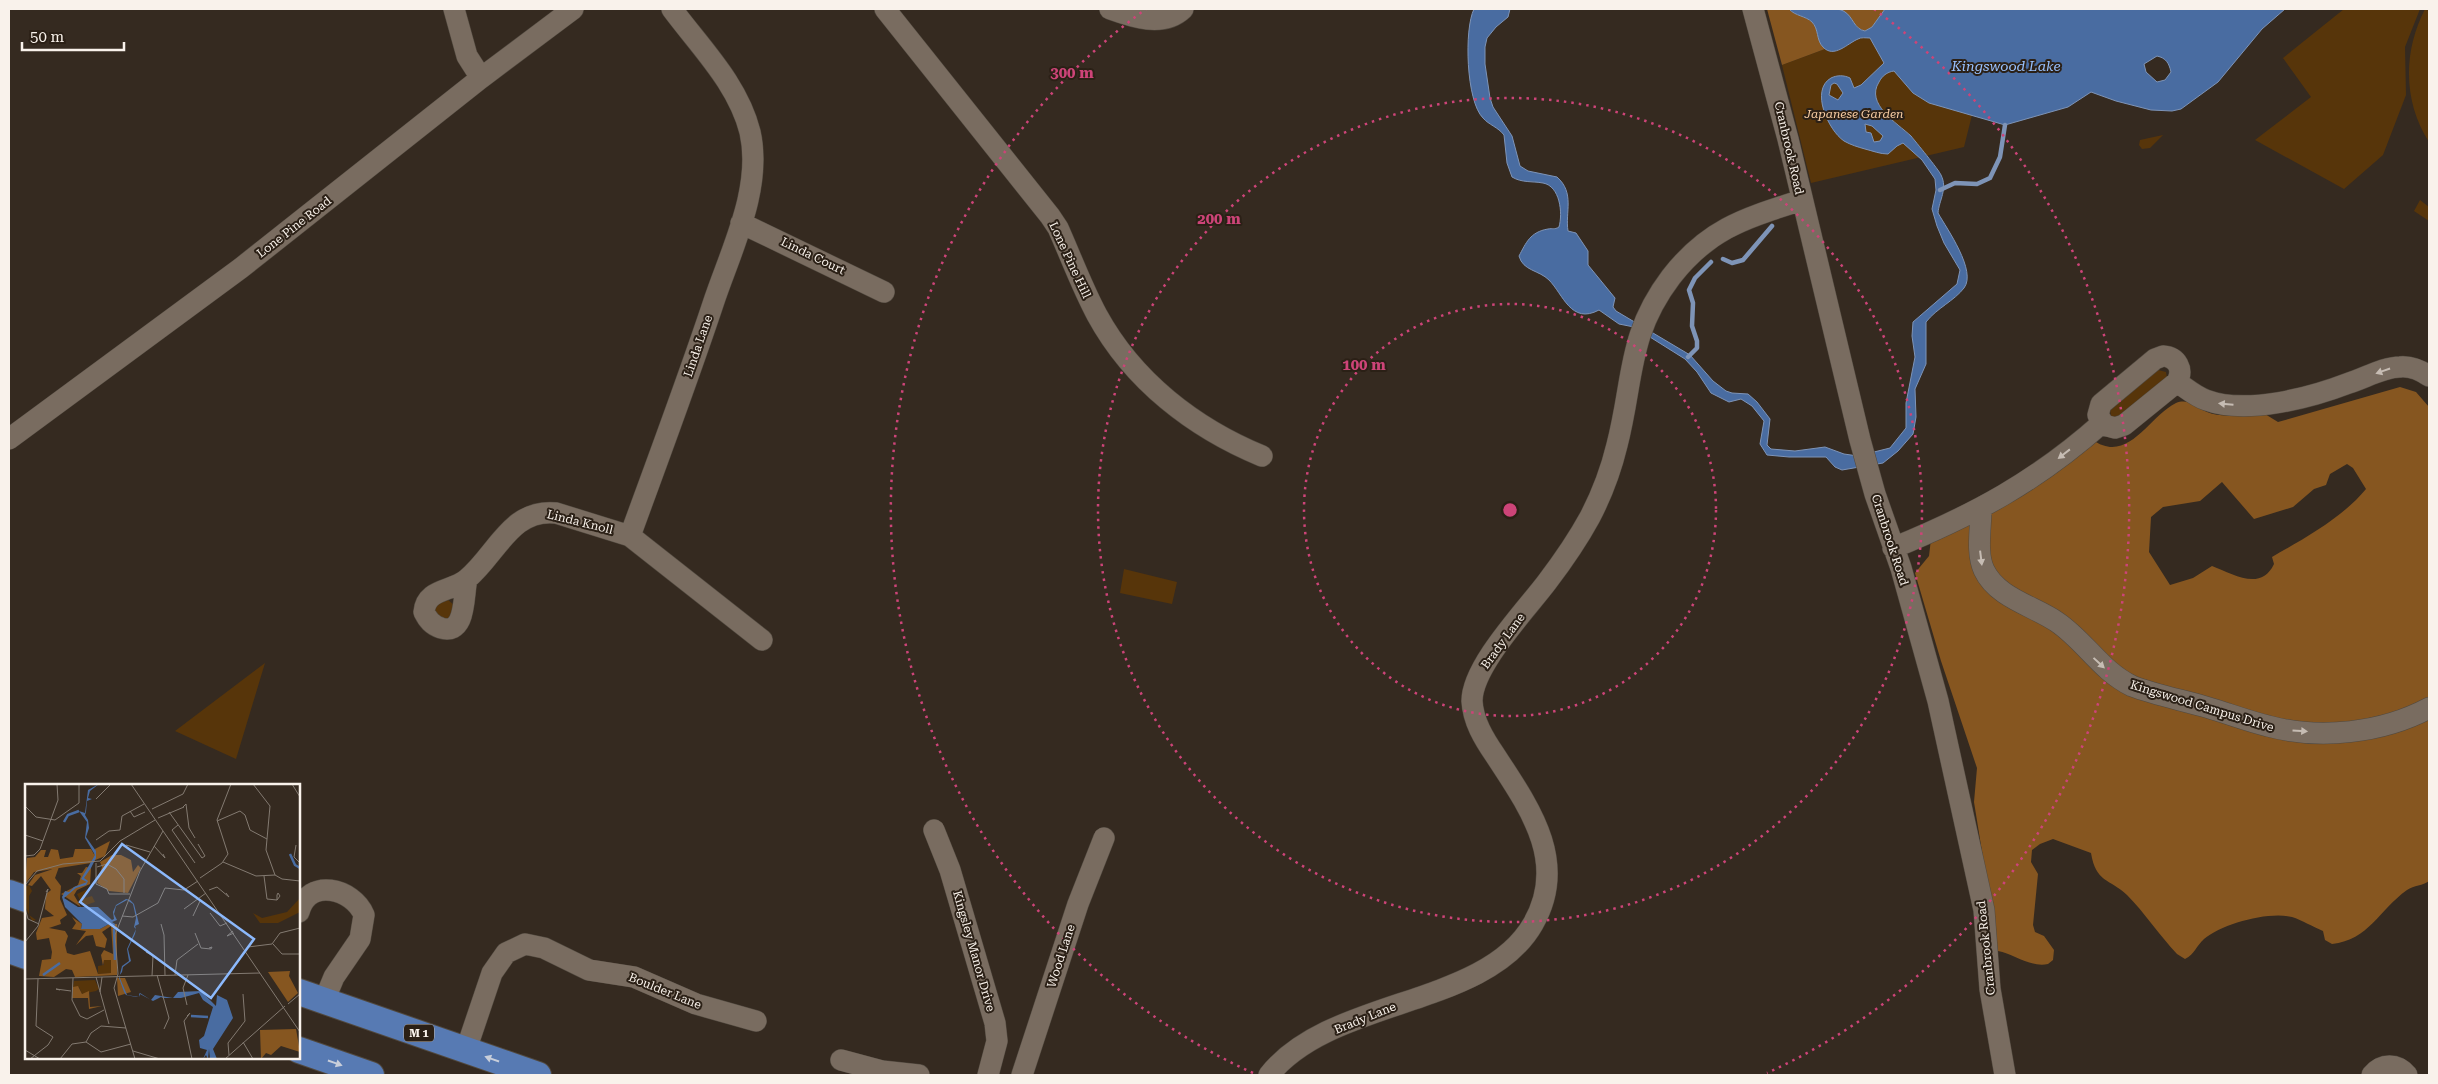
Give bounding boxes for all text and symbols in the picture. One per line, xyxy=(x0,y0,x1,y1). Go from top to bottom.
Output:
scale bar xyxy=(22,20,125,52)
text: 50 m xyxy=(30,28,65,46)
water label: Kingswood Lake xyxy=(1950,58,2061,74)
text: 300 m xyxy=(1050,64,1094,82)
street label: Cranbrook Road xyxy=(1771,100,1807,196)
park label: Japanese Garden xyxy=(1804,107,1903,121)
street label: Lone Pine Road xyxy=(254,193,334,260)
text: 200 m xyxy=(1197,210,1241,228)
street label: Lone Pine Hill xyxy=(1046,220,1094,301)
street label: Linda Court xyxy=(779,235,848,278)
street label: Linda Lane xyxy=(681,313,715,379)
text: 100 m xyxy=(1342,356,1386,374)
one-way arrow xyxy=(2375,367,2390,375)
one-way arrow xyxy=(2217,399,2233,407)
one-way arrow xyxy=(2057,449,2071,459)
street label: Cranbrook Road xyxy=(1869,493,1911,588)
centre of rings xyxy=(1501,501,1519,519)
street label: Linda Knoll xyxy=(546,507,615,537)
one-way arrow xyxy=(1978,550,1986,566)
street label: Brady Lane xyxy=(1478,610,1528,672)
one-way arrow xyxy=(2093,657,2105,669)
street label: Kingswood Campus Drive xyxy=(2129,677,2276,735)
one-way arrow xyxy=(2292,727,2308,735)
inset map xyxy=(25,784,300,1059)
street label: Kingsley Manor Drive xyxy=(950,889,998,1014)
street label: Cranbrook Road xyxy=(1974,900,1998,996)
street label: Wood Lane xyxy=(1044,922,1078,989)
street label: Boulder Lane xyxy=(627,970,704,1012)
street label: Brady Lane xyxy=(1332,999,1398,1037)
road number: M 1 xyxy=(404,1024,434,1042)
one-way arrow xyxy=(484,1055,499,1063)
one-way arrow xyxy=(328,1059,343,1067)

